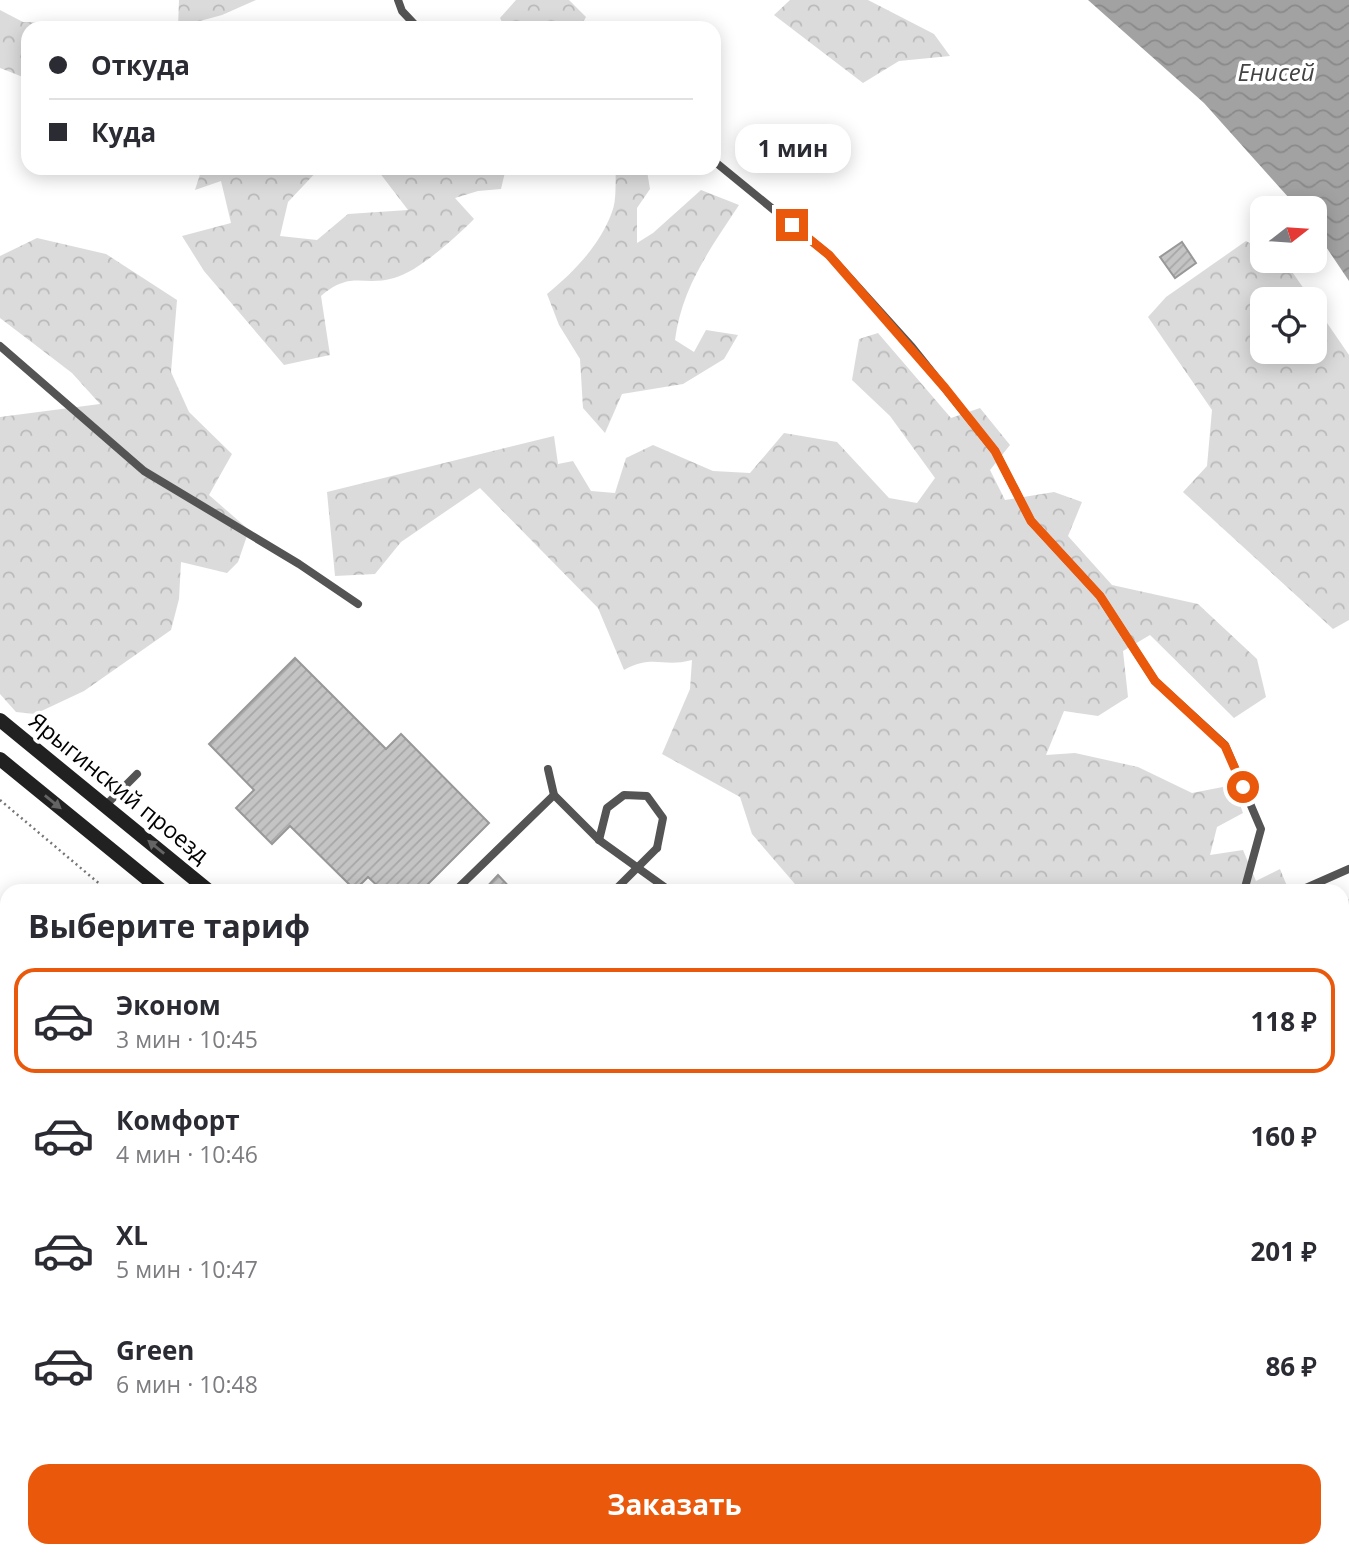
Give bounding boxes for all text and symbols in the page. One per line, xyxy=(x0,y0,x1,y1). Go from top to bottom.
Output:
text: Откуда xyxy=(91,47,190,83)
water label: Енисей xyxy=(1237,55,1315,88)
text: Куда xyxy=(91,114,156,150)
callout: 1 мин xyxy=(734,124,850,173)
text: 1 мин xyxy=(758,132,828,164)
north arrow xyxy=(1250,196,1326,273)
map controls xyxy=(1250,196,1327,364)
route end xyxy=(776,209,808,241)
button: locate xyxy=(1250,287,1327,364)
street label: Ярыгинский проезд xyxy=(23,705,216,870)
route start xyxy=(1227,771,1259,803)
one-way arrow xyxy=(44,795,62,809)
one-way arrow xyxy=(148,840,166,855)
text: Выберите тариф xyxy=(28,904,310,947)
text: Эконом xyxy=(116,987,221,1023)
icon: car xyxy=(32,989,95,1052)
text: 118 ₽ xyxy=(1251,1003,1317,1039)
text: 3 мин · 10:45 xyxy=(116,1023,258,1055)
text: Комфорт xyxy=(116,1102,240,1138)
icon: car xyxy=(32,1104,95,1167)
text: 160 ₽ xyxy=(1251,1118,1317,1154)
text: 4 мин · 10:46 xyxy=(116,1138,258,1170)
text: XL xyxy=(116,1217,148,1253)
icon: car xyxy=(32,1219,95,1282)
text: 201 ₽ xyxy=(1251,1233,1317,1269)
text: 5 мин · 10:47 xyxy=(116,1253,258,1285)
text: Green xyxy=(116,1332,194,1368)
icon: car xyxy=(32,1334,95,1397)
text: 86 ₽ xyxy=(1265,1348,1317,1384)
text: 6 мин · 10:48 xyxy=(116,1368,258,1400)
button: Заказать xyxy=(28,1464,1321,1544)

